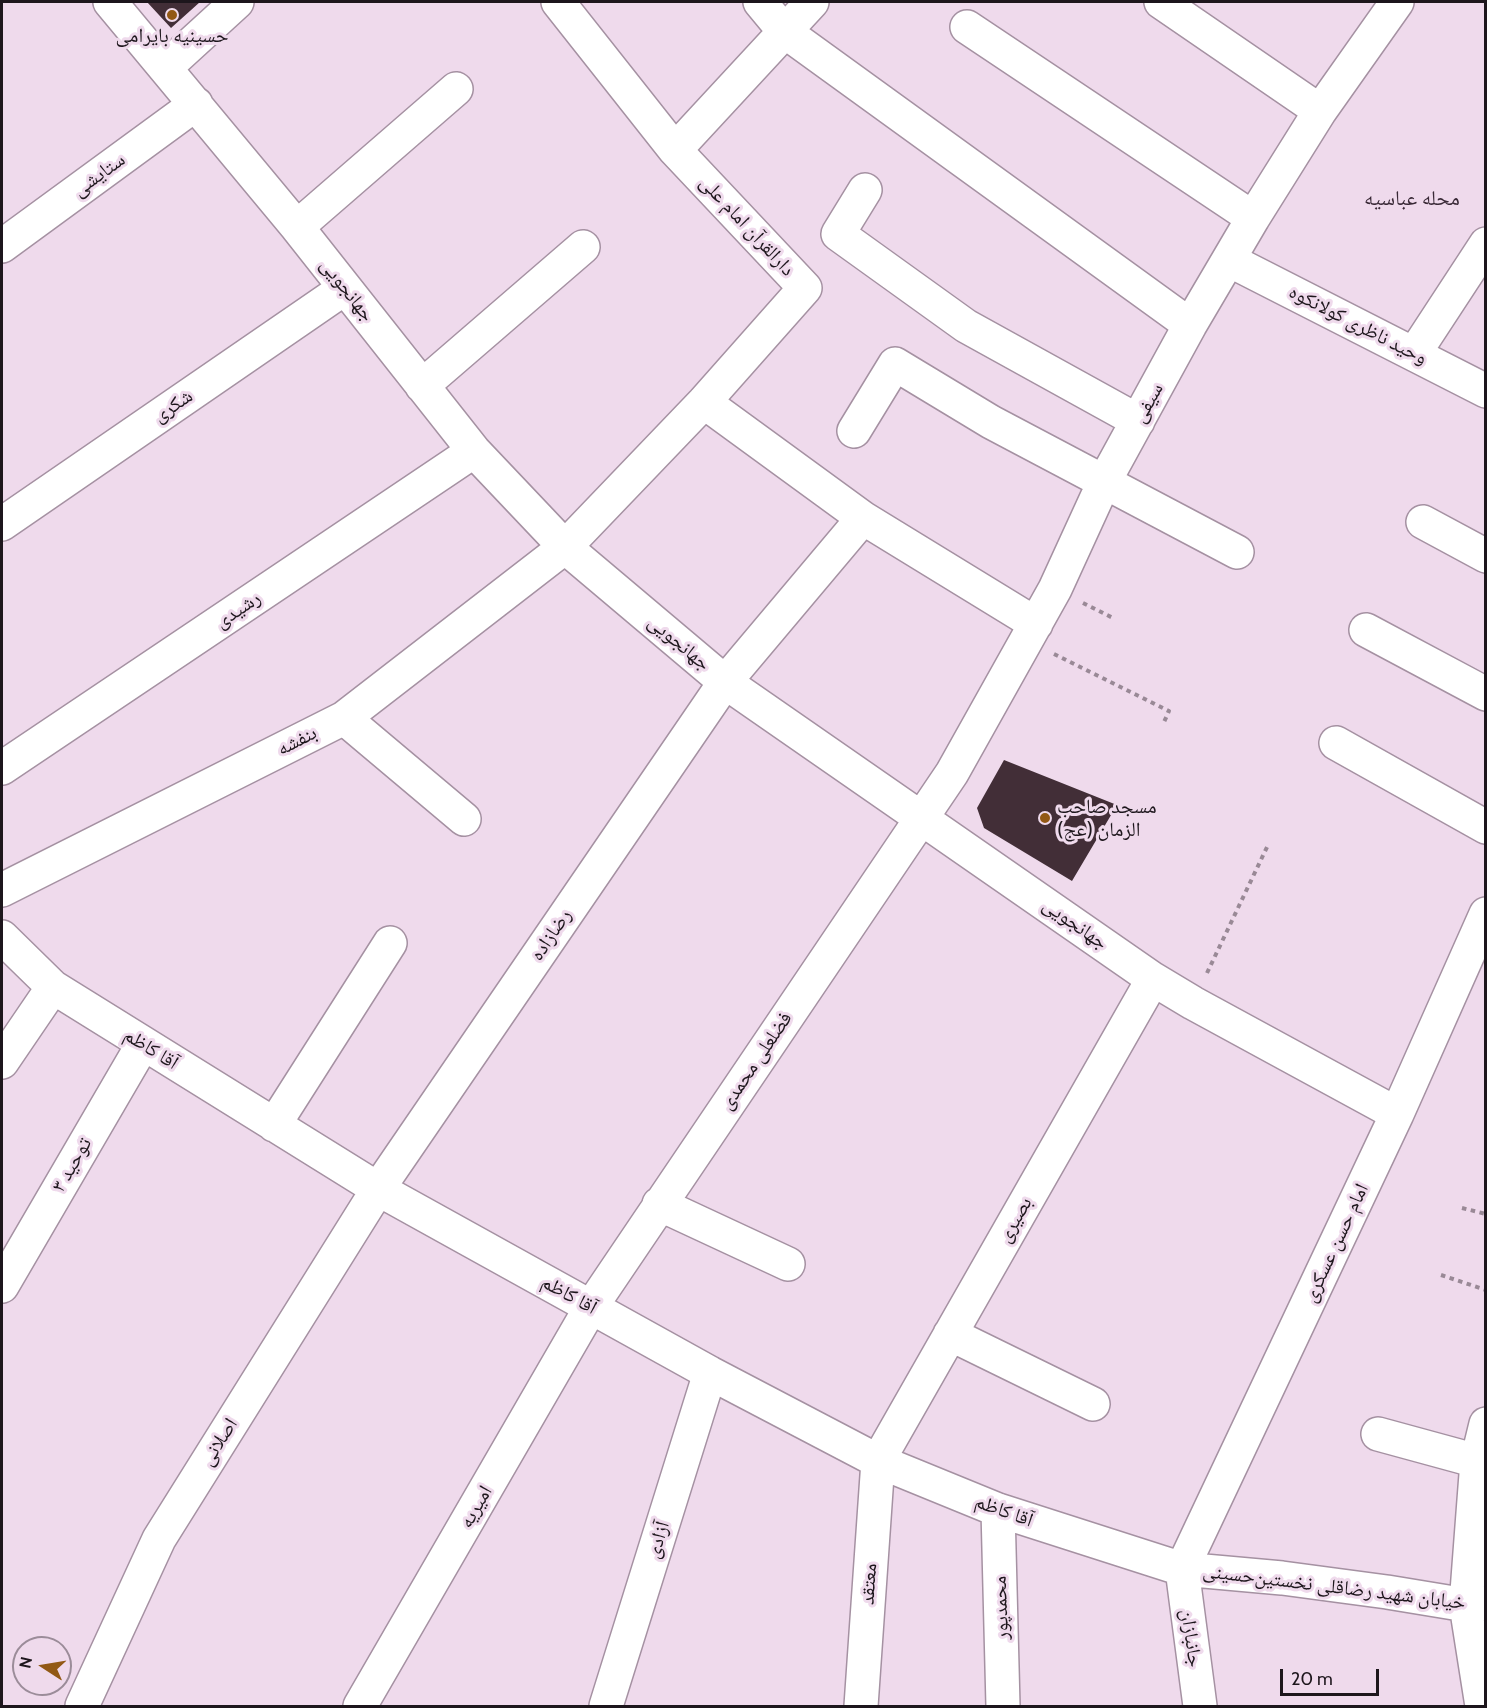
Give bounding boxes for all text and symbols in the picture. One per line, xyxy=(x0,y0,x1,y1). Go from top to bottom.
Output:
marker: حسینیه بایرامی xyxy=(165,8,179,22)
place label: حسینیه بایرامی xyxy=(116,24,228,48)
street label: ستایشی xyxy=(68,148,130,202)
street label: دارالقرآن امام علی xyxy=(694,171,800,281)
district label: محله عباسیه xyxy=(1364,186,1460,212)
street label: جهانجویی xyxy=(315,253,379,327)
street label: وحید ناظری کولانکوه xyxy=(1285,280,1431,370)
street label: سیفی xyxy=(1127,379,1169,427)
street label: شکری xyxy=(149,384,197,428)
street label: رشیدی xyxy=(211,586,265,634)
street label: جهانجویی xyxy=(643,610,715,676)
street label: بنفشه xyxy=(273,721,321,761)
place label: مسجد صاحب الزمان (عج) xyxy=(1057,795,1157,842)
marker: مسجد صاحب الزمان (عج) xyxy=(1038,811,1052,825)
street label: جهانجویی xyxy=(1038,893,1112,955)
street label: رضازاده xyxy=(525,904,577,966)
street label: فضلعلی محمدی xyxy=(715,1008,797,1114)
street label: آقا کاظم xyxy=(119,1023,183,1075)
street label: توحید ۳ xyxy=(47,1133,97,1197)
street label: امام حسن عسکری xyxy=(1298,1180,1374,1306)
street label: بصیری xyxy=(992,1193,1038,1247)
street label: آقا کاظم xyxy=(537,1270,601,1320)
street label: اصلانی xyxy=(195,1414,243,1470)
street label: امیریه xyxy=(454,1481,498,1533)
street label: آقا کاظم xyxy=(972,1489,1036,1533)
street label: آزادی xyxy=(641,1518,675,1562)
street label: خیابان شهید رضاقلی نخستین‌حسینی xyxy=(1201,1559,1467,1615)
street label: معتقد xyxy=(856,1562,882,1606)
street label: محمدپور xyxy=(988,1576,1014,1640)
street label: جانبازان xyxy=(1175,1607,1207,1669)
north arrow xyxy=(12,1636,72,1696)
text: N xyxy=(15,1655,36,1670)
scale bar xyxy=(1283,1657,1382,1695)
text: 20 m xyxy=(1291,1668,1333,1690)

